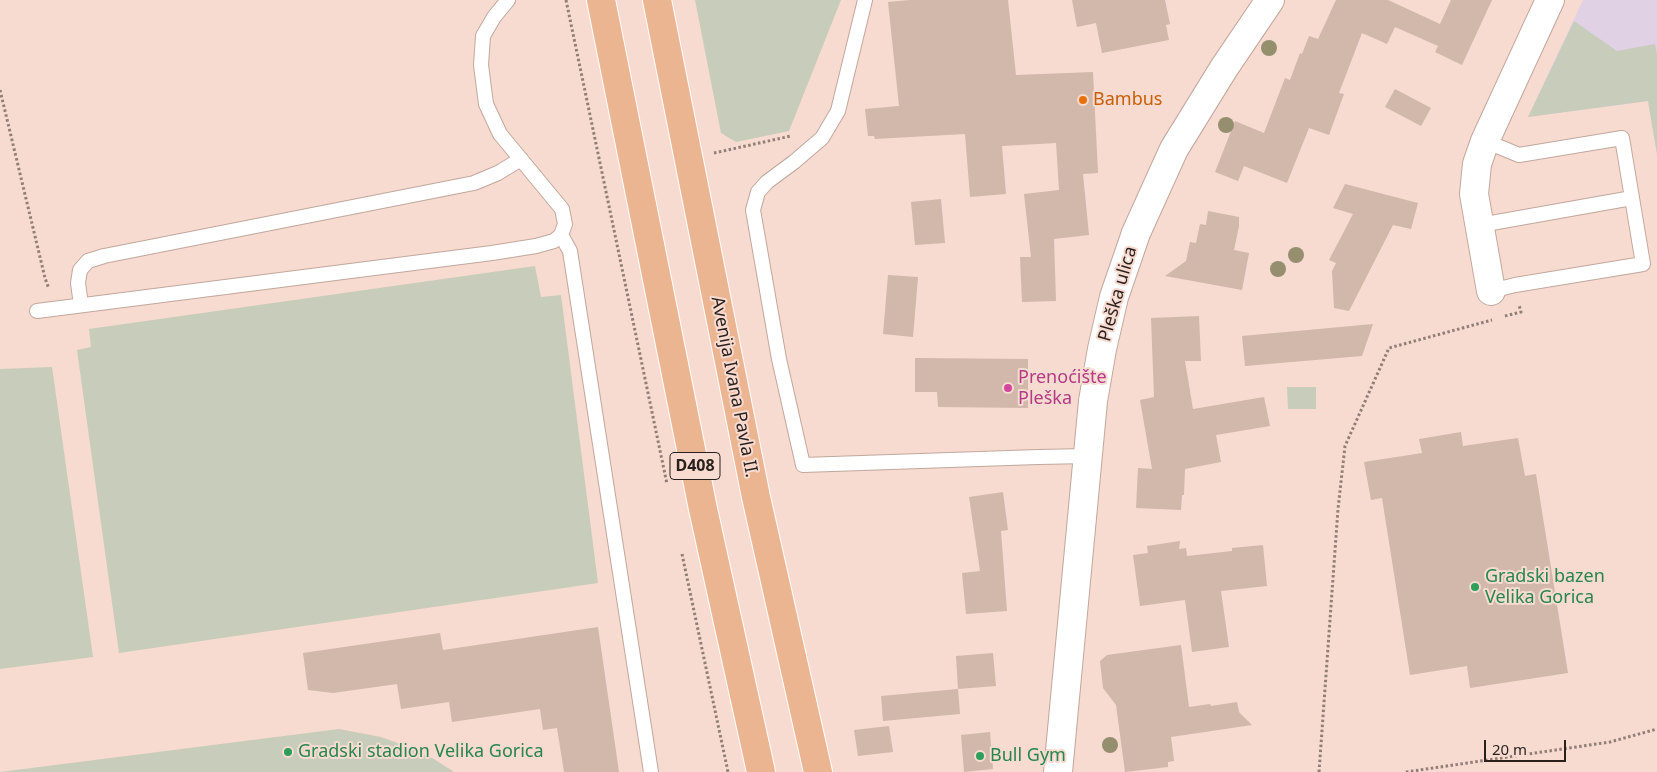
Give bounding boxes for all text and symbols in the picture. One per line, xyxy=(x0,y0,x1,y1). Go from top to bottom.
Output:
place label: Bambus xyxy=(1093,89,1162,111)
marker: Bambus xyxy=(1077,94,1089,106)
street label: Pleška ulica xyxy=(1094,244,1142,344)
street label: Avenija Ivana Pavla II. xyxy=(706,295,762,479)
place label: Prenoćište Pleška xyxy=(1018,367,1107,409)
marker: Prenoćište Pleška xyxy=(1002,382,1014,394)
road number: D408 xyxy=(670,452,720,480)
place label: Gradski bazen Velika Gorica xyxy=(1485,566,1605,608)
marker: Gradski bazen Velika Gorica xyxy=(1469,581,1481,593)
scale bar xyxy=(1487,730,1570,762)
text: 20 m xyxy=(1492,739,1527,759)
place label: Gradski stadion Velika Gorica xyxy=(298,741,544,763)
place label: Bull Gym xyxy=(990,745,1066,767)
marker: Gradski stadion Velika Gorica xyxy=(282,746,294,758)
marker: Bull Gym xyxy=(974,750,986,762)

